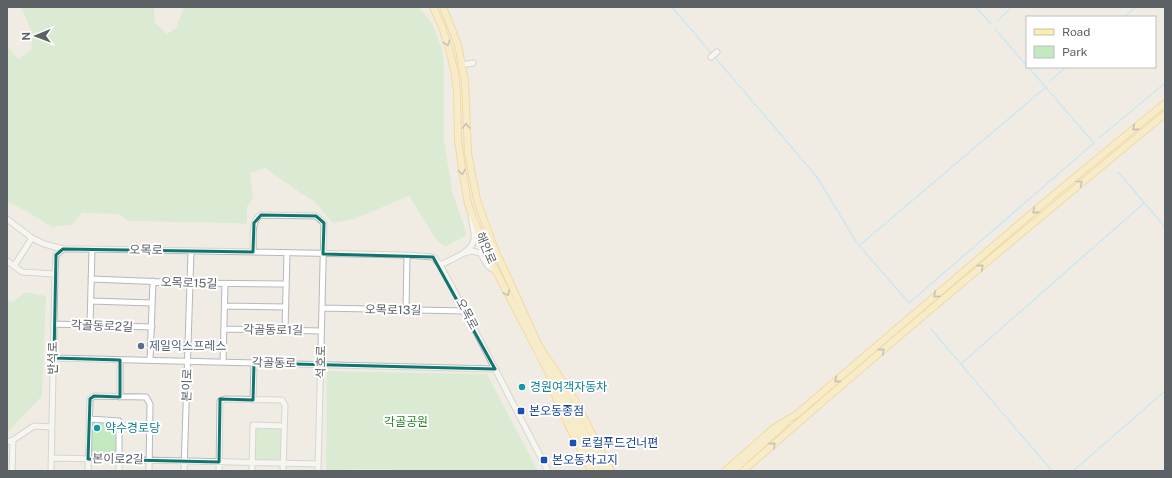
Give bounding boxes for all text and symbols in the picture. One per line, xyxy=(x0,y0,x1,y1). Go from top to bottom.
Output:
north arrow xyxy=(16,16,56,56)
legend xyxy=(1026,16,1156,68)
text: Road xyxy=(1062,25,1090,39)
text: N xyxy=(20,32,32,41)
one-way arrow xyxy=(442,39,451,46)
text: Park xyxy=(1062,45,1088,59)
one-way arrow xyxy=(462,123,470,129)
one-way arrow xyxy=(1132,124,1140,131)
one-way arrow xyxy=(457,169,466,175)
one-way arrow xyxy=(1076,181,1083,188)
one-way arrow xyxy=(1032,206,1039,213)
street label: 해안로 xyxy=(473,230,499,266)
street label: 오목로 xyxy=(129,243,163,257)
one-way arrow xyxy=(976,265,983,272)
street label: 오목로15길 xyxy=(160,275,218,291)
one-way arrow xyxy=(502,289,510,296)
one-way arrow xyxy=(933,291,941,298)
street label: 오목로 xyxy=(453,296,481,332)
street label: 오목로13길 xyxy=(365,303,421,317)
street label: 각골동로2길 xyxy=(71,318,133,334)
street label: 각골동로1길 xyxy=(243,322,303,338)
place label: 제일익스프레스 xyxy=(149,339,226,353)
street label: 반석로 xyxy=(46,341,60,375)
marker: 제일익스프레스 xyxy=(136,341,146,351)
street label: 석호로 xyxy=(314,345,328,379)
one-way arrow xyxy=(877,349,885,356)
street label: 각골동로 xyxy=(252,356,296,370)
street label: 본이로 xyxy=(179,368,195,402)
one-way arrow xyxy=(834,375,842,382)
place label: 경원여객자동차 xyxy=(530,380,607,394)
marker: 경원여객자동차 xyxy=(517,382,527,392)
place label: 본오동종점 xyxy=(529,404,584,418)
marker: 본오동종점 xyxy=(516,406,526,416)
park label: 각골공원 xyxy=(384,415,428,429)
place label: 약수경로당 xyxy=(105,421,160,435)
marker: 약수경로당 xyxy=(92,423,102,433)
place label: 로컬푸드건너편 xyxy=(581,436,658,450)
marker: 로컬푸드건너편 xyxy=(568,438,578,448)
one-way arrow xyxy=(768,443,775,450)
street label: 본이로2길 xyxy=(92,452,144,466)
place label: 본오동차고지 xyxy=(552,453,618,467)
marker: 본오동차고지 xyxy=(539,455,549,465)

